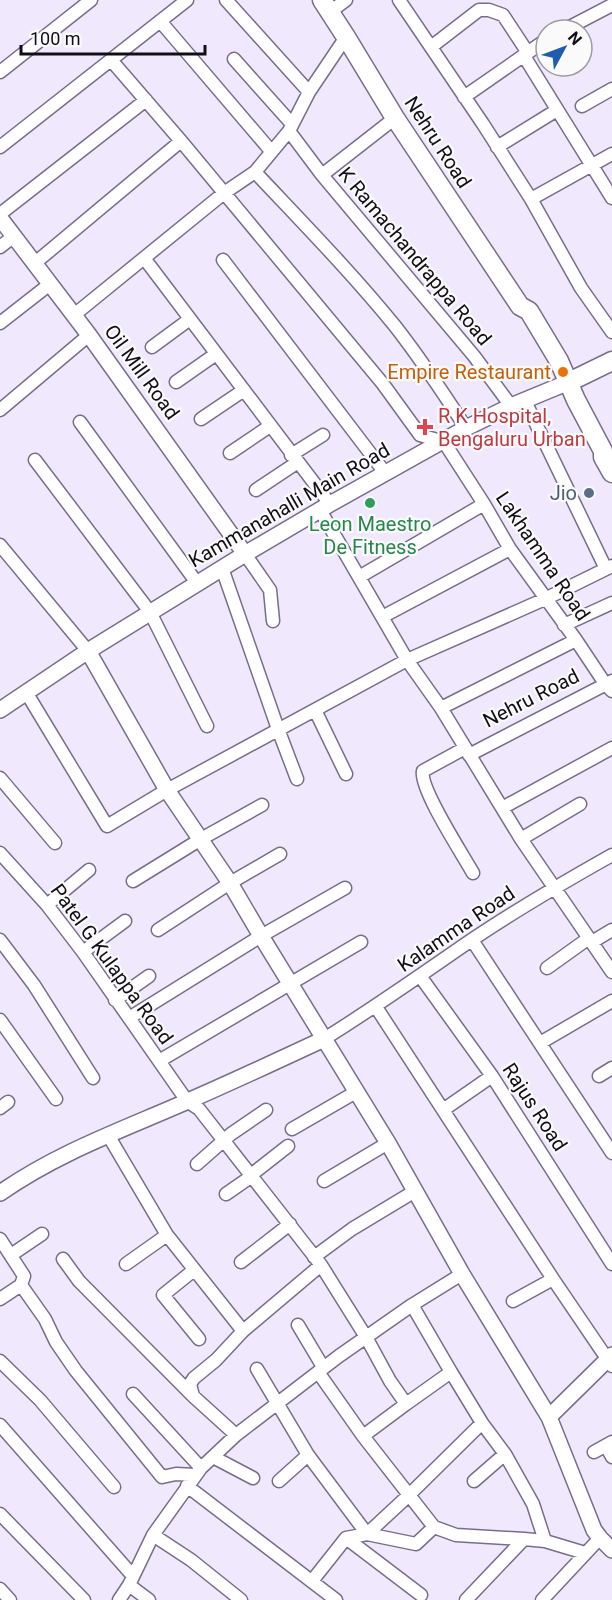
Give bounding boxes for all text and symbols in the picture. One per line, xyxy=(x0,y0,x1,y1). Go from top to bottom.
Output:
scale bar xyxy=(21,18,206,56)
north arrow xyxy=(534,18,594,78)
text: 100 m xyxy=(30,28,81,49)
text: N xyxy=(564,28,586,49)
street label: Nehru Road xyxy=(399,92,477,192)
street label: K Ramachandrappa Road xyxy=(333,162,497,350)
street label: Oil Mill Road xyxy=(100,320,184,424)
place label: Empire Restaurant xyxy=(387,360,551,384)
marker: Empire Restaurant xyxy=(556,365,570,379)
place label: R K Hospital, Bengaluru Urban xyxy=(438,404,586,451)
marker: R K Hospital, Bengaluru Urban xyxy=(416,418,434,436)
street label: Kammanahalli Main Road xyxy=(184,438,394,572)
place label: Jio xyxy=(550,481,577,505)
marker: Jio xyxy=(582,486,596,500)
street label: Lakhamma Road xyxy=(491,487,595,625)
marker: Leon Maestro De Fitness xyxy=(363,496,377,510)
place label: Leon Maestro De Fitness xyxy=(309,512,431,559)
street label: Nehru Road xyxy=(479,664,583,732)
street label: Patel G Kulappa Road xyxy=(46,879,178,1049)
street label: Kalamma Road xyxy=(393,881,519,977)
street label: Rajus Road xyxy=(498,1058,572,1156)

